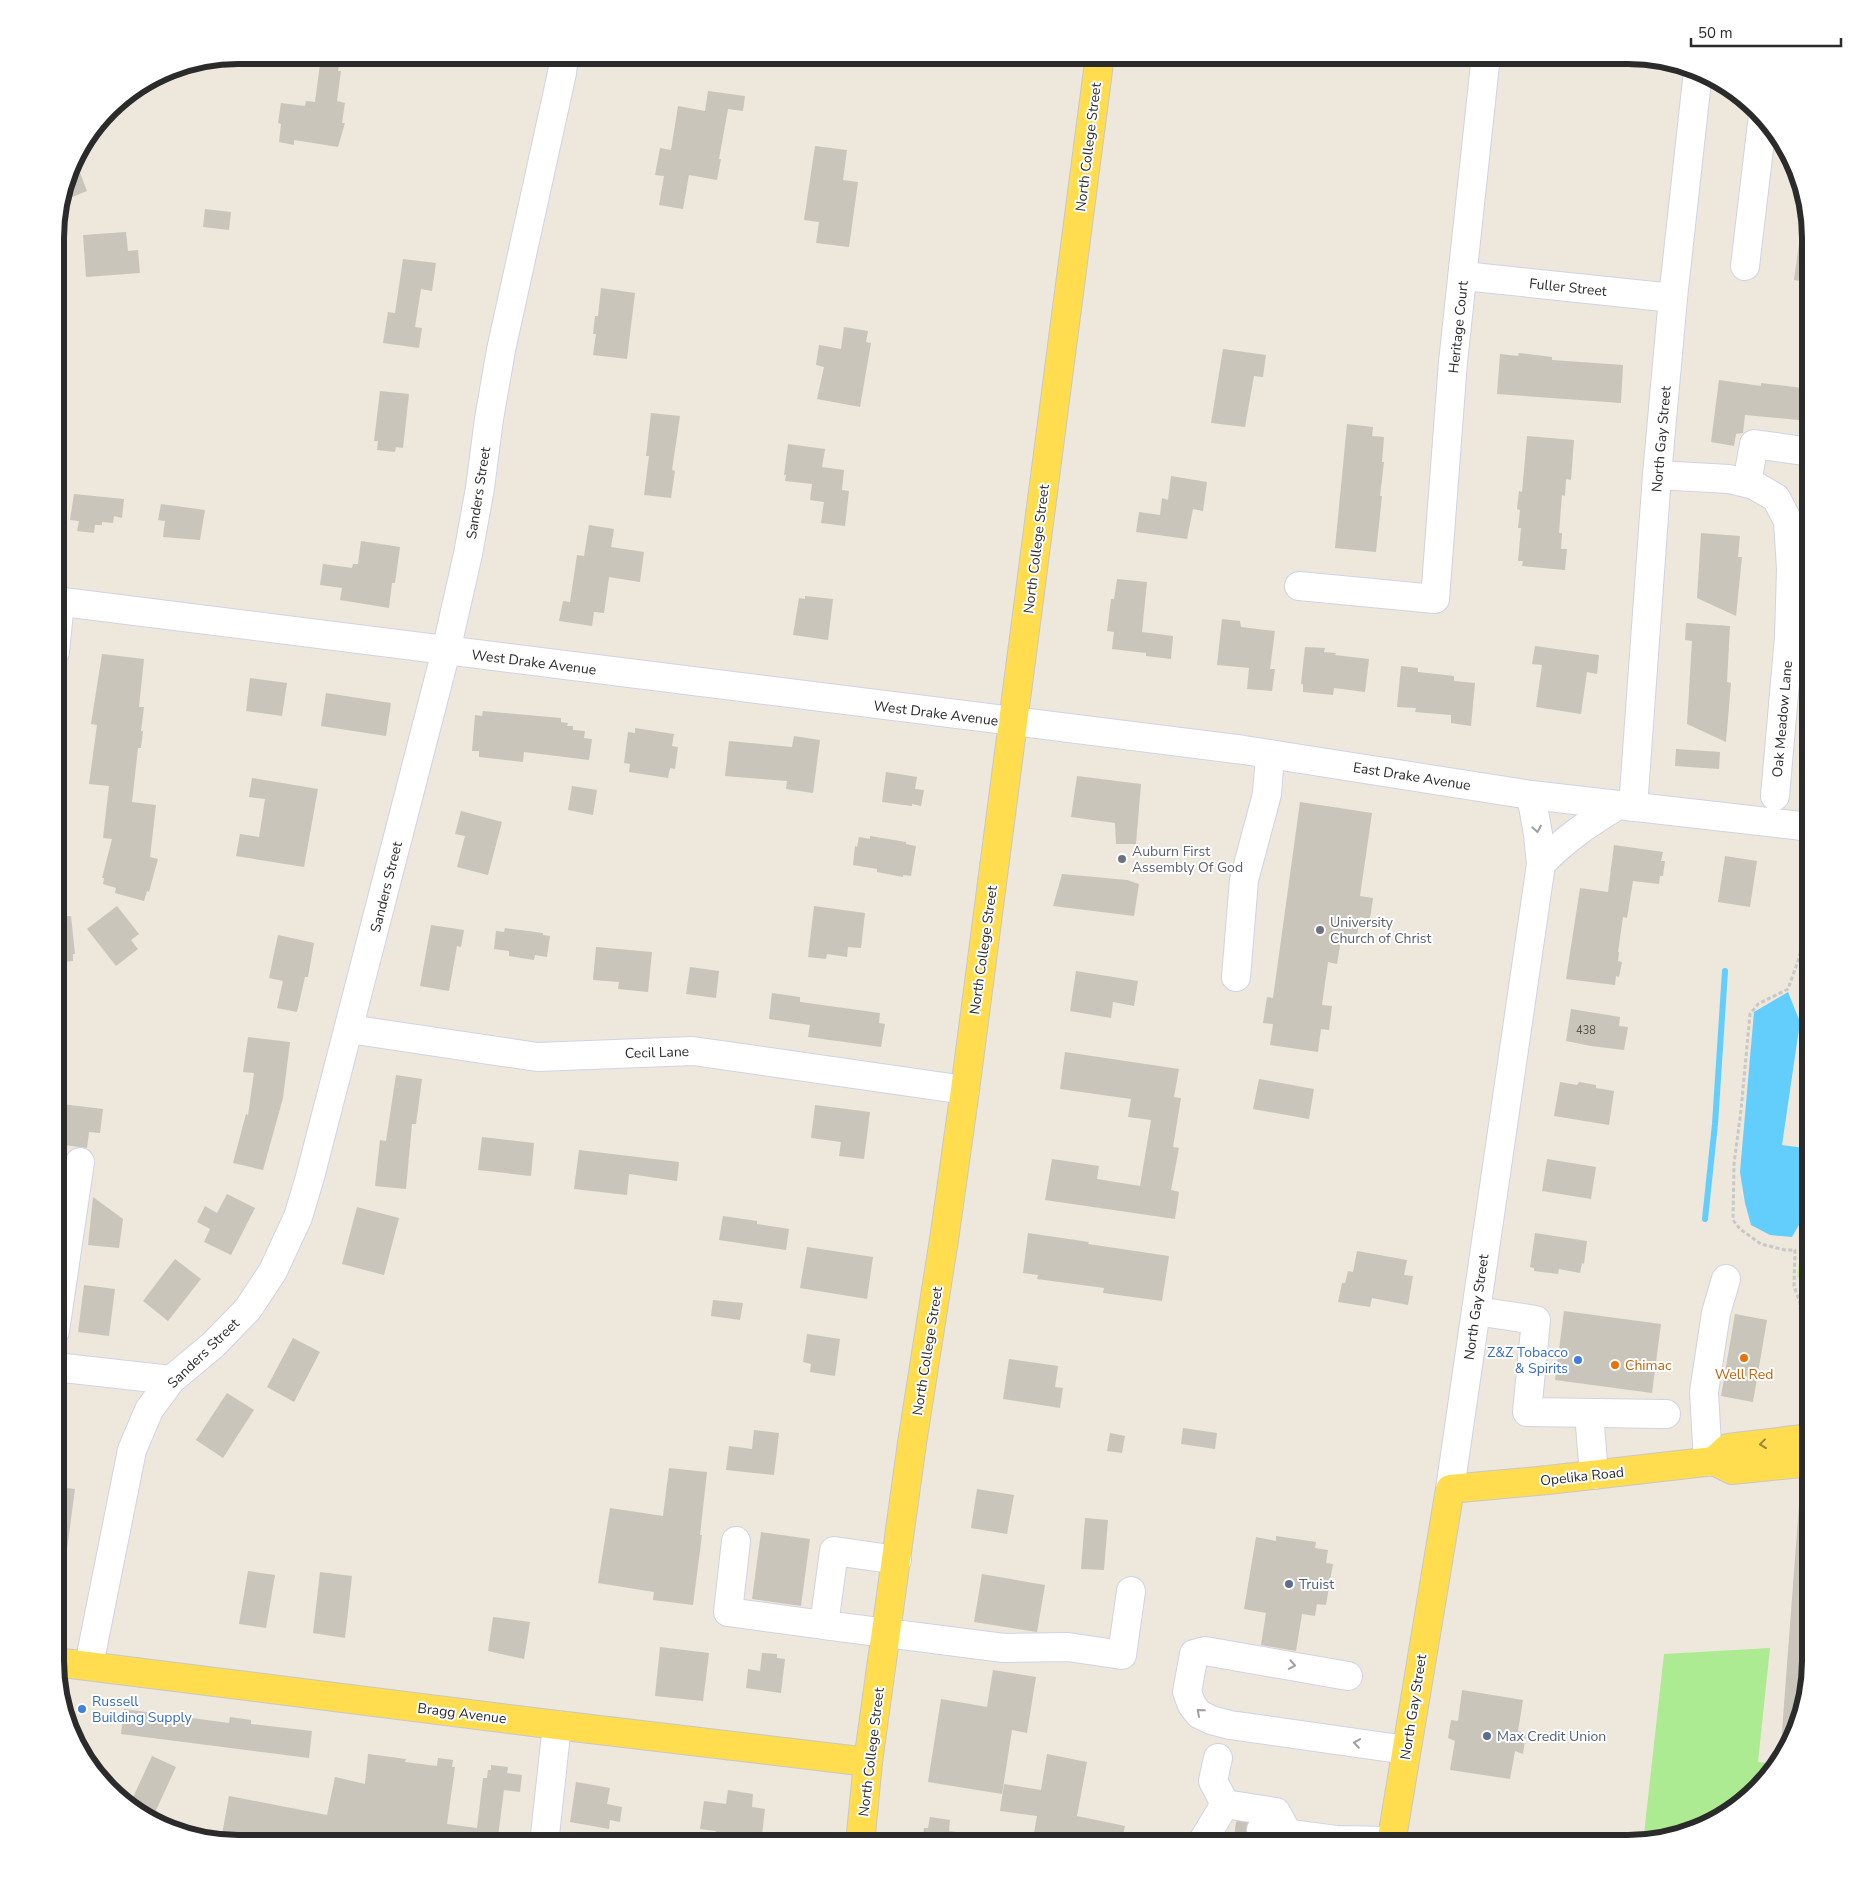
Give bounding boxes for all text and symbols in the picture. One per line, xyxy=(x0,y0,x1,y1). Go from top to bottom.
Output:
scale bar xyxy=(1691,15,1841,47)
text: 50 m xyxy=(1698,23,1733,43)
street label: North College Street xyxy=(1071,81,1106,213)
street label: Fuller Street xyxy=(1528,274,1608,301)
street label: Heritage Court xyxy=(1444,280,1473,374)
street label: North Gay Street xyxy=(1647,385,1676,493)
street label: Sanders Street xyxy=(462,446,495,541)
street label: North College Street xyxy=(1019,483,1054,615)
street label: West Drake Avenue xyxy=(471,645,597,680)
street label: Oak Meadow Lane xyxy=(1768,660,1797,778)
street label: West Drake Avenue xyxy=(873,696,999,731)
street label: East Drake Avenue xyxy=(1352,758,1472,795)
one-way arrow xyxy=(1532,825,1542,834)
street label: Sanders Street xyxy=(366,840,407,935)
place label: Auburn First Assembly Of God xyxy=(1132,842,1243,877)
marker: Auburn First Assembly Of God xyxy=(1116,853,1128,865)
street label: North College Street xyxy=(965,884,1002,1016)
place label: University Church of Christ xyxy=(1330,913,1431,948)
marker: University Church of Christ xyxy=(1314,924,1326,936)
house number: 438 xyxy=(1576,1023,1596,1038)
street label: Cecil Lane xyxy=(625,1042,689,1063)
street label: North Gay Street xyxy=(1460,1253,1493,1361)
street label: North College Street xyxy=(908,1285,947,1417)
street label: Sanders Street xyxy=(163,1314,243,1393)
place label: Z&Z Tobacco & Spirits xyxy=(1487,1343,1568,1378)
marker: Well Red xyxy=(1738,1352,1750,1364)
marker: Z&Z Tobacco & Spirits xyxy=(1572,1354,1584,1366)
place label: Chimac xyxy=(1625,1356,1672,1375)
marker: Chimac xyxy=(1609,1359,1621,1371)
place label: Well Red xyxy=(1715,1365,1773,1384)
one-way arrow xyxy=(1758,1438,1766,1449)
street label: Opelika Road xyxy=(1539,1463,1625,1490)
place label: Truist xyxy=(1299,1575,1334,1594)
marker: Truist xyxy=(1283,1578,1295,1590)
street label: North Gay Street xyxy=(1396,1653,1431,1761)
one-way arrow xyxy=(1288,1660,1297,1670)
street label: North College Street xyxy=(854,1686,889,1818)
place label: Russell Building Supply xyxy=(92,1692,193,1727)
street label: Bragg Avenue xyxy=(416,1699,508,1728)
marker: Russell Building Supply xyxy=(76,1703,88,1715)
one-way arrow xyxy=(1196,1709,1205,1718)
place label: Max Credit Union xyxy=(1497,1727,1606,1746)
marker: Max Credit Union xyxy=(1481,1730,1493,1742)
one-way arrow xyxy=(1353,1739,1362,1749)

